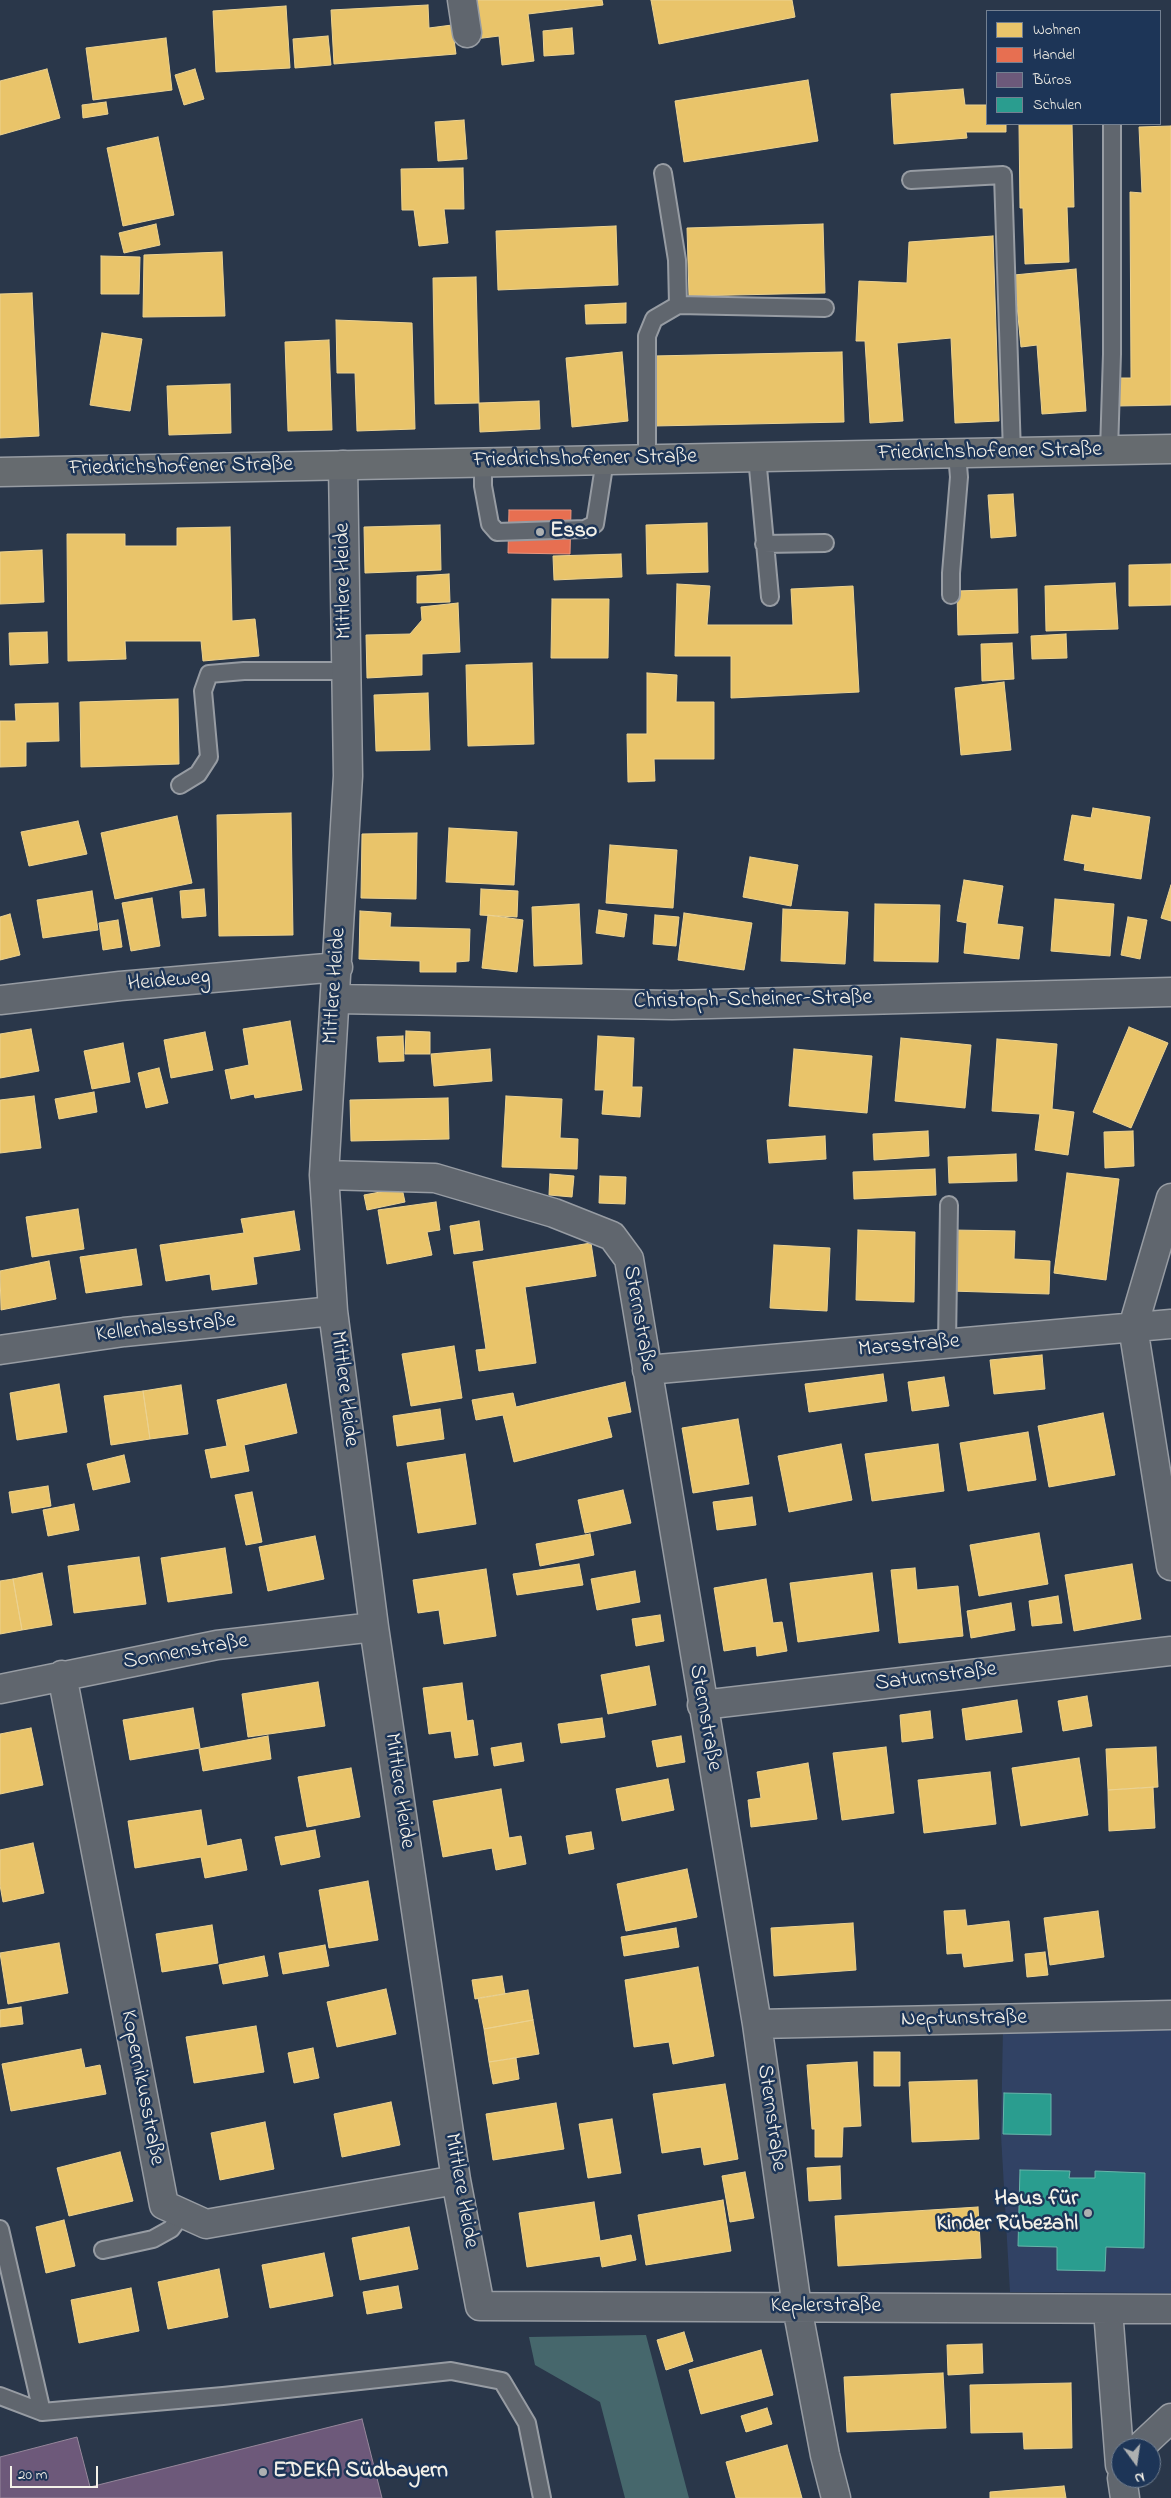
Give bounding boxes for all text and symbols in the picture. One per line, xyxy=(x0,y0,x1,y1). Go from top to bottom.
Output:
legend xyxy=(986,10,1161,125)
text: Wohnen xyxy=(1033,19,1081,41)
text: Handel xyxy=(1033,44,1075,66)
text: Büros xyxy=(1033,69,1072,91)
text: Schulen xyxy=(1033,94,1082,116)
street label: Friedrichshofener Straße xyxy=(878,438,1102,468)
street label: Friedrichshofener Straße xyxy=(473,445,697,475)
street label: Friedrichshofener Straße xyxy=(69,453,293,483)
place label: Esso xyxy=(550,519,597,545)
street label: Mittlere Heide xyxy=(331,522,359,640)
marker: Esso xyxy=(534,526,546,538)
street label: Mittlere Heide xyxy=(319,927,353,1045)
street label: Heideweg xyxy=(127,965,211,999)
street label: Christoph-Scheiner-Straße xyxy=(633,986,873,1016)
street label: Sternstraße xyxy=(616,1264,660,1374)
street label: Kellerhalsstraße xyxy=(95,1309,237,1349)
street label: Marsstraße xyxy=(857,1329,961,1365)
street label: Mittlere Heide xyxy=(323,1330,363,1448)
street label: Sonnenstraße xyxy=(121,1629,251,1677)
street label: Saturnstraße xyxy=(874,1657,998,1699)
street label: Sternstraße xyxy=(682,1663,726,1773)
street label: Mittlere Heide xyxy=(377,1731,419,1851)
street label: Neptunstraße xyxy=(901,2006,1027,2034)
street label: Kopernikusstraße xyxy=(113,2008,169,2168)
street label: Sternstraße xyxy=(749,2063,791,2173)
street label: Mittlere Heide xyxy=(437,2131,483,2251)
place label: Haus für Kinder Rübezahl xyxy=(937,2187,1078,2238)
marker: Haus für Kinder Rübezahl xyxy=(1082,2207,1094,2219)
street label: Keplerstraße xyxy=(771,2294,881,2320)
north arrow xyxy=(1111,2438,1161,2488)
scale bar xyxy=(12,2456,100,2488)
place label: EDEKA Südbayern xyxy=(273,2459,448,2485)
text: 20 m xyxy=(18,2464,47,2486)
marker: EDEKA Südbayern xyxy=(257,2466,269,2478)
text: N xyxy=(1132,2466,1147,2488)

